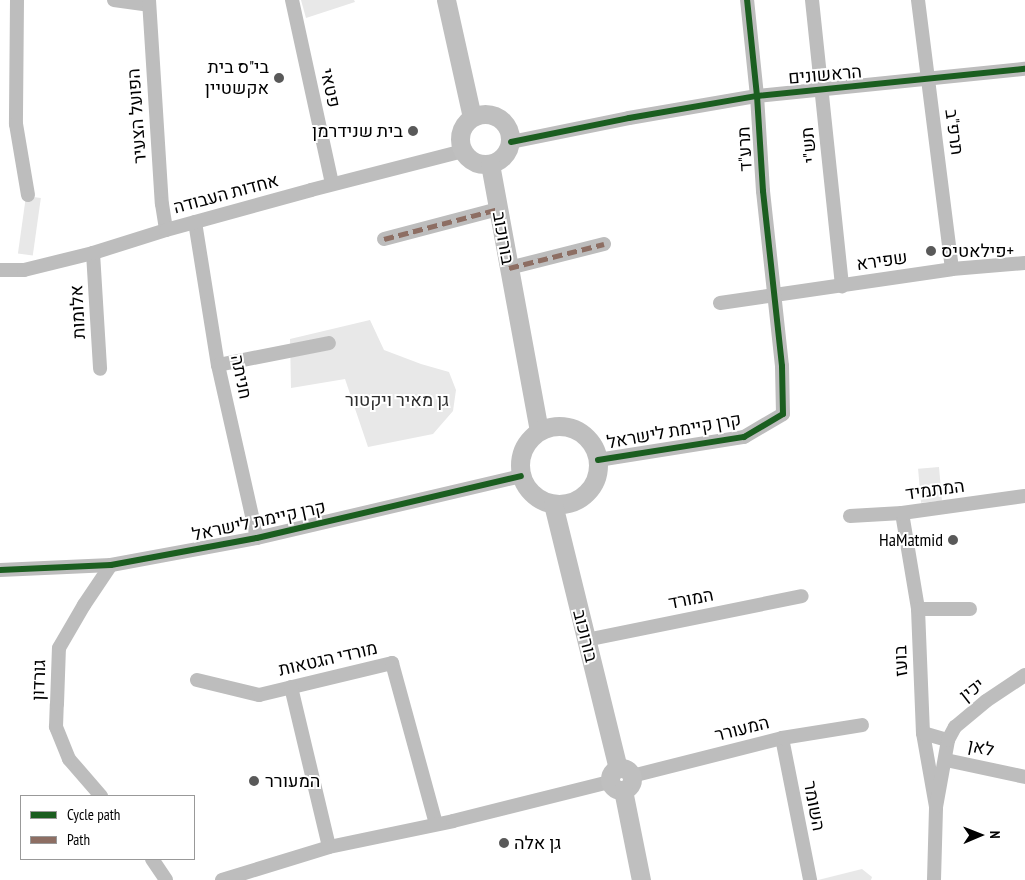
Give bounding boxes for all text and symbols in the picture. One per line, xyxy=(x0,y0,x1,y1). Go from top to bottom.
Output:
place label: בי"ס בית אקשטיין xyxy=(205,57,269,100)
street label: הראשונים xyxy=(787,61,863,89)
street label: הפועל הצעיר xyxy=(123,67,151,165)
street label: פטאי xyxy=(315,67,345,109)
marker: בי"ס בית אקשטיין xyxy=(273,72,285,84)
street label: תרפ"ב xyxy=(940,108,968,156)
place label: בית שנידרמן xyxy=(312,120,403,142)
marker: בית שנידרמן xyxy=(407,125,419,137)
street label: תרע"ד xyxy=(733,126,757,172)
street label: תש"י xyxy=(796,126,822,164)
street label: אחדות העבודה xyxy=(171,170,281,218)
street label: בורוכוב xyxy=(488,210,518,266)
place label: פילאטיס+ xyxy=(941,240,1014,262)
marker: פילאטיס+ xyxy=(925,245,937,257)
street label: שפירא xyxy=(855,247,909,275)
street label: אלומות xyxy=(66,284,90,340)
street label: חניתה xyxy=(226,353,256,401)
park label: גן מאיר ויקטור xyxy=(345,389,449,411)
street label: קרן קיימת לישראל xyxy=(605,409,743,453)
street label: המתמיד xyxy=(904,475,966,505)
street label: קרן קיימת לישראל xyxy=(190,496,328,546)
place label: HaMatmid xyxy=(879,529,943,551)
marker: HaMatmid xyxy=(947,534,959,546)
street label: המורד xyxy=(667,584,715,614)
street label: בורוכוב xyxy=(568,607,602,665)
street label: מורדי הגטאות xyxy=(276,637,380,681)
street label: בועז xyxy=(890,645,912,677)
street label: גורדון xyxy=(27,659,51,701)
street label: יכין xyxy=(955,674,989,706)
street label: המעורר xyxy=(713,712,771,746)
street label: לאן xyxy=(966,735,996,761)
place label: המעורר xyxy=(265,770,320,792)
marker: המעורר xyxy=(247,774,261,788)
street label: השומר xyxy=(799,779,829,833)
legend xyxy=(20,795,195,860)
text: Cycle path xyxy=(67,805,120,824)
north arrow xyxy=(955,810,1005,860)
text: Path xyxy=(67,830,90,849)
text: N xyxy=(986,831,1004,839)
place label: גן אלה xyxy=(514,832,561,854)
marker: גן אלה xyxy=(498,837,510,849)

